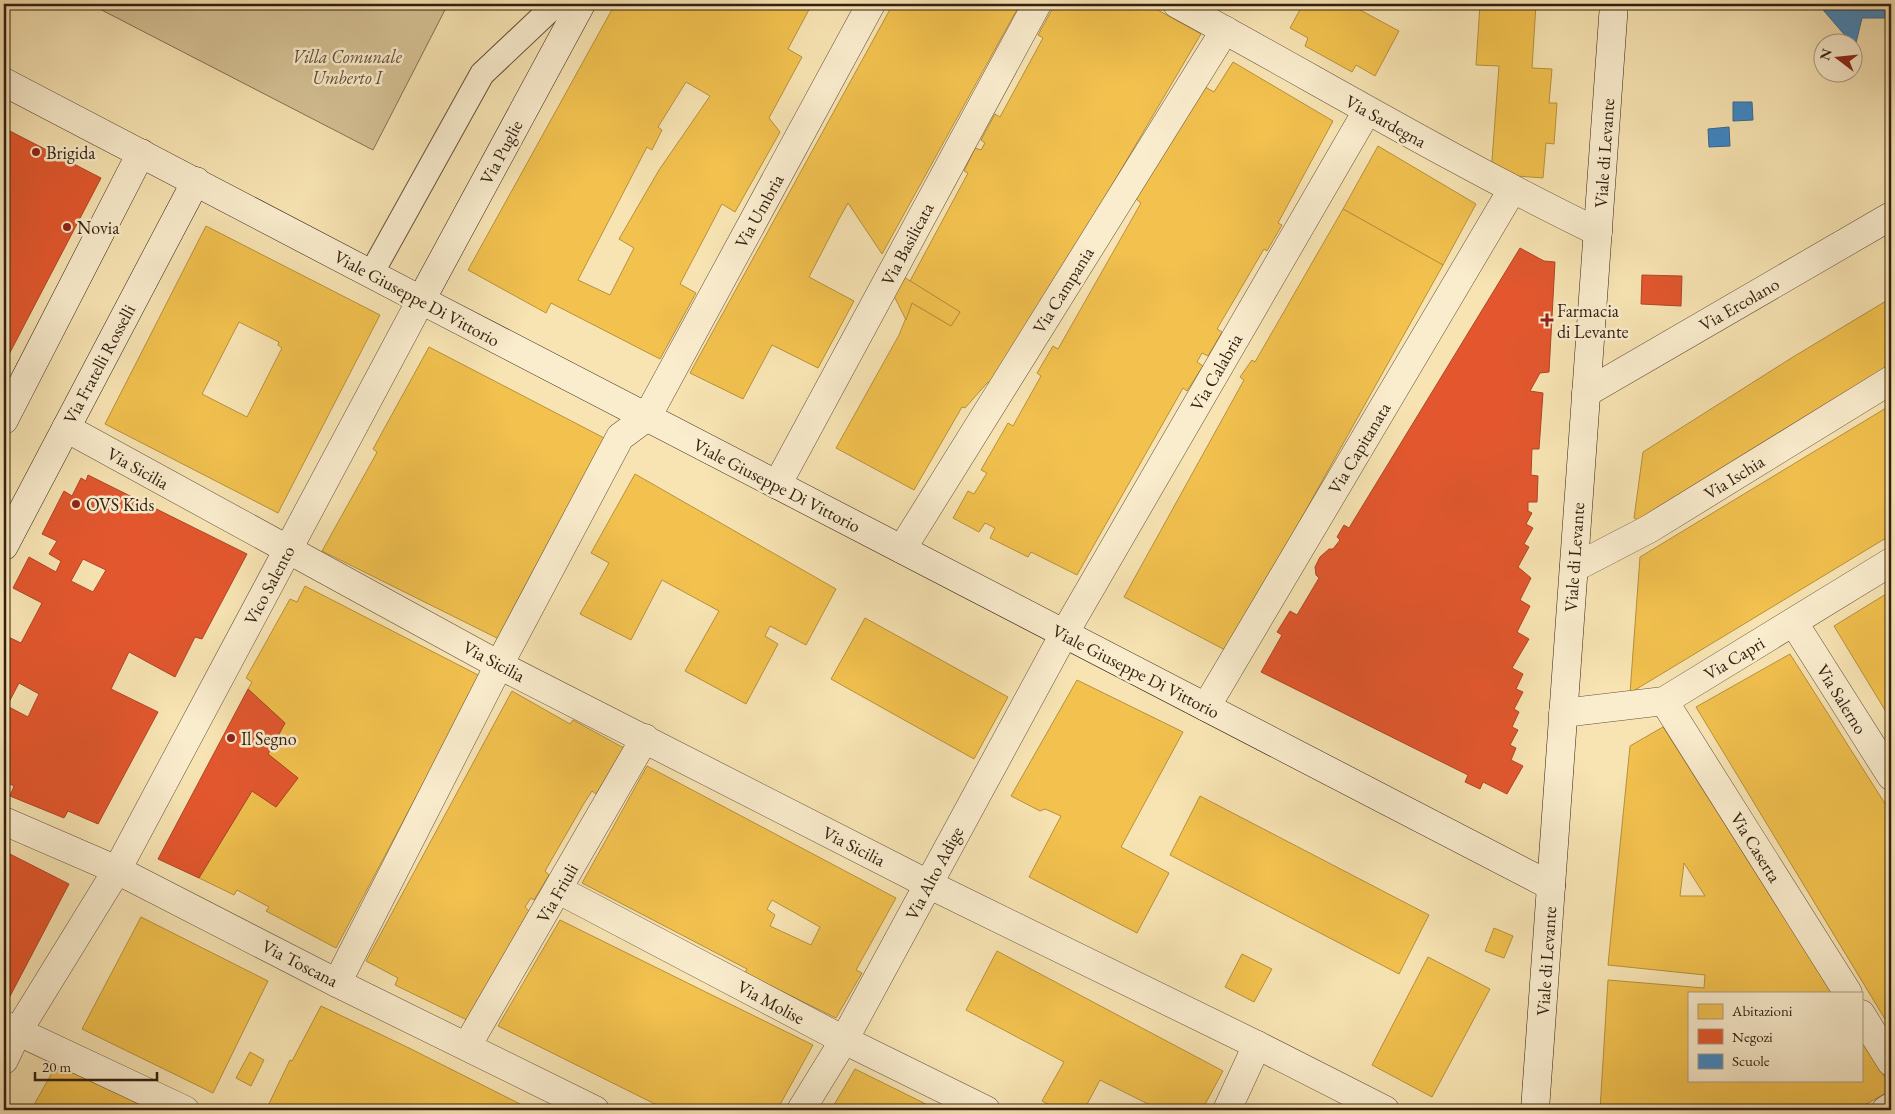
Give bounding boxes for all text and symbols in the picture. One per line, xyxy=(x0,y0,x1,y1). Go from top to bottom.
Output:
north arrow xyxy=(1812,32,1862,82)
park label: Villa Comunale Umberto I xyxy=(292,45,403,89)
text: N xyxy=(1815,46,1836,62)
street label: Via Sardegna xyxy=(1341,89,1431,153)
street label: Viale di Levante xyxy=(1589,97,1619,209)
street label: Via Puglie xyxy=(474,116,528,188)
place label: Brigida xyxy=(46,141,96,164)
marker: Brigida xyxy=(30,146,42,158)
street label: Via Umbria xyxy=(729,169,789,252)
street label: Via Basilicata xyxy=(876,198,939,289)
place label: Novia xyxy=(77,216,120,239)
marker: Novia xyxy=(61,221,73,233)
street label: Via Campania xyxy=(1027,242,1099,338)
street label: Viale Giuseppe Di Vittorio xyxy=(330,244,504,352)
street label: Via Ercolano xyxy=(1695,272,1783,336)
place label: Farmacia di Levante xyxy=(1557,299,1629,343)
street label: Via Fratelli Rosselli xyxy=(58,300,140,428)
marker: Farmacia di Levante xyxy=(1541,314,1553,326)
street label: Via Calabria xyxy=(1185,329,1248,415)
street label: Via Capitanata xyxy=(1323,397,1396,498)
street label: Viale Giuseppe Di Vittorio xyxy=(689,433,865,537)
street label: Via Sicilia xyxy=(103,442,174,495)
street label: Via Ischia xyxy=(1699,449,1769,505)
place label: OVS Kids xyxy=(86,493,154,516)
marker: OVS Kids xyxy=(70,498,82,510)
street label: Viale di Levante xyxy=(1559,501,1589,613)
street label: Vico Salento xyxy=(239,541,300,629)
street label: Viale Giuseppe Di Vittorio xyxy=(1048,619,1224,723)
street label: Via Capri xyxy=(1700,631,1769,685)
street label: Via Sicilia xyxy=(459,635,530,687)
street label: Via Salerno xyxy=(1812,660,1873,738)
place label: Il Segno xyxy=(241,727,297,750)
marker: Il Segno xyxy=(225,732,237,744)
street label: Via Caserta xyxy=(1725,808,1787,887)
street label: Via Sicilia xyxy=(819,820,890,872)
street label: Via Alto Adige xyxy=(900,822,968,924)
street label: Via Friuli xyxy=(531,859,583,927)
street label: Viale di Levante xyxy=(1531,905,1561,1017)
street label: Via Toscana xyxy=(258,934,343,992)
street label: Via Molise xyxy=(733,975,809,1029)
legend xyxy=(1688,992,1862,1082)
text: Abitazioni xyxy=(1731,1001,1793,1020)
text: Negozi xyxy=(1732,1027,1773,1046)
scale bar xyxy=(35,1049,158,1081)
text: Scuole xyxy=(1732,1051,1770,1070)
text: 20 m xyxy=(42,1057,71,1076)

